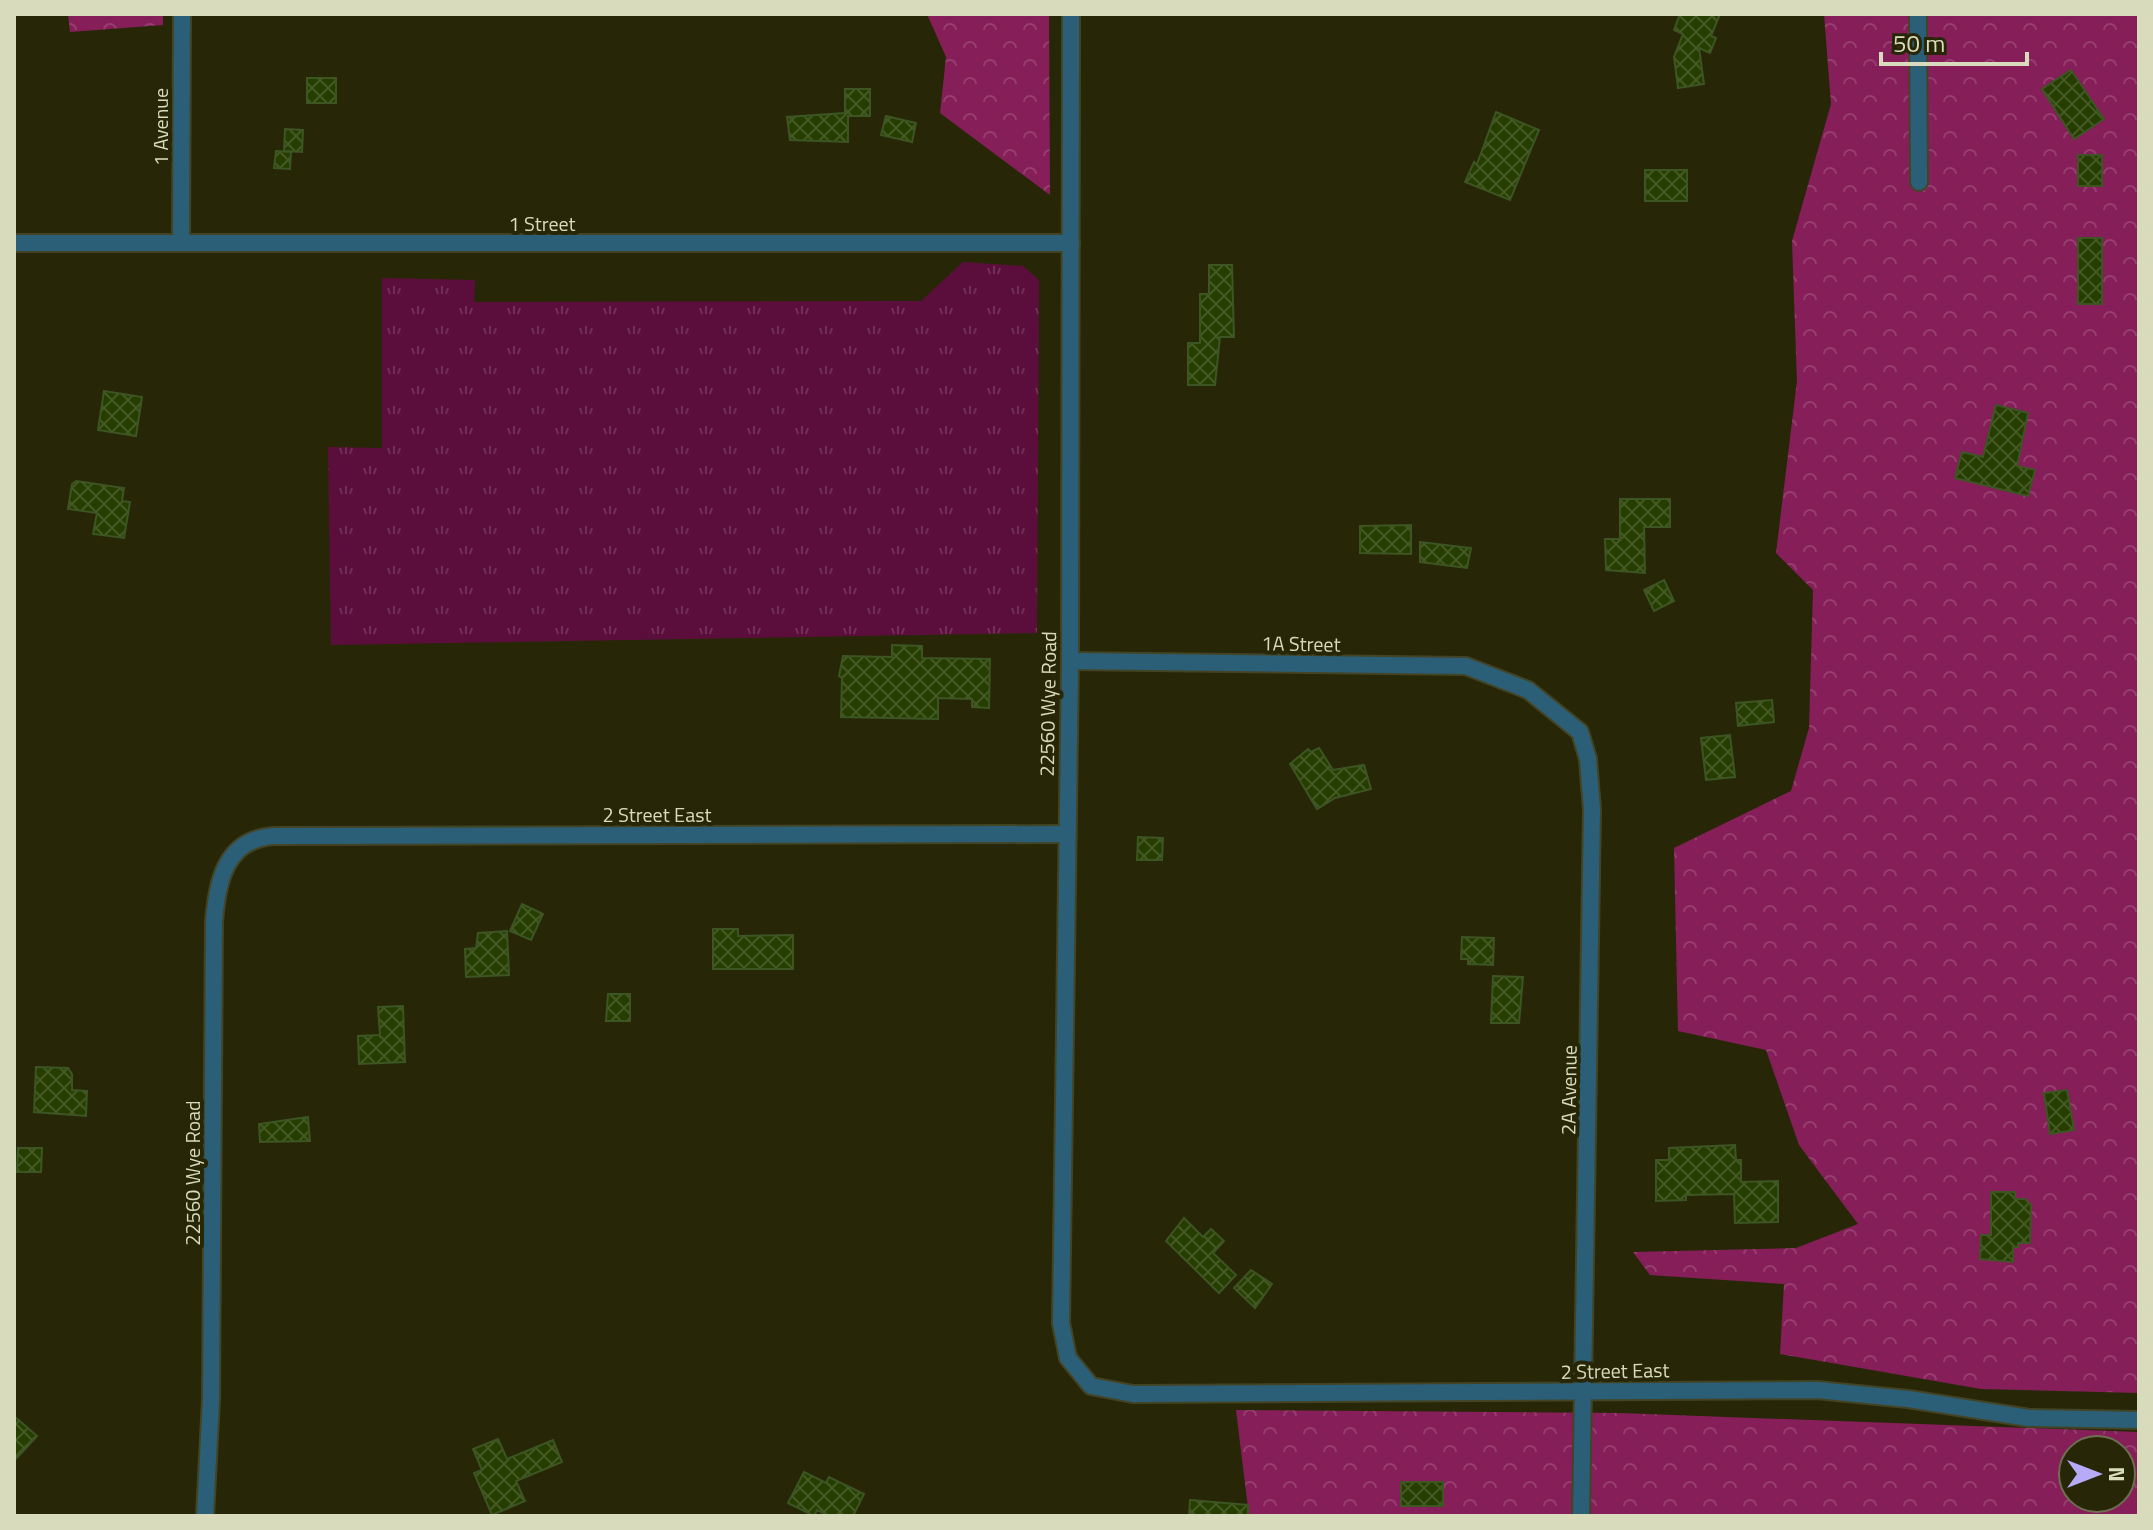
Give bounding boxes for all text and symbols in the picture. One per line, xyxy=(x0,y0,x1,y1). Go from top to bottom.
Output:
scale bar xyxy=(1881,16,2027,66)
text: 50 m xyxy=(1893,25,1945,61)
street label: 1 Avenue xyxy=(145,88,176,166)
street label: 1 Street xyxy=(508,208,576,239)
street label: 1A Street xyxy=(1261,627,1341,660)
street label: 22560 Wye Road xyxy=(1031,631,1064,777)
street label: 2 Street East xyxy=(603,799,711,830)
street label: 2A Avenue xyxy=(1552,1045,1585,1135)
street label: 22560 Wye Road xyxy=(177,1100,208,1246)
street label: 2 Street East xyxy=(1560,1354,1670,1387)
north arrow xyxy=(2057,1434,2137,1514)
text: N xyxy=(2100,1466,2134,1482)

